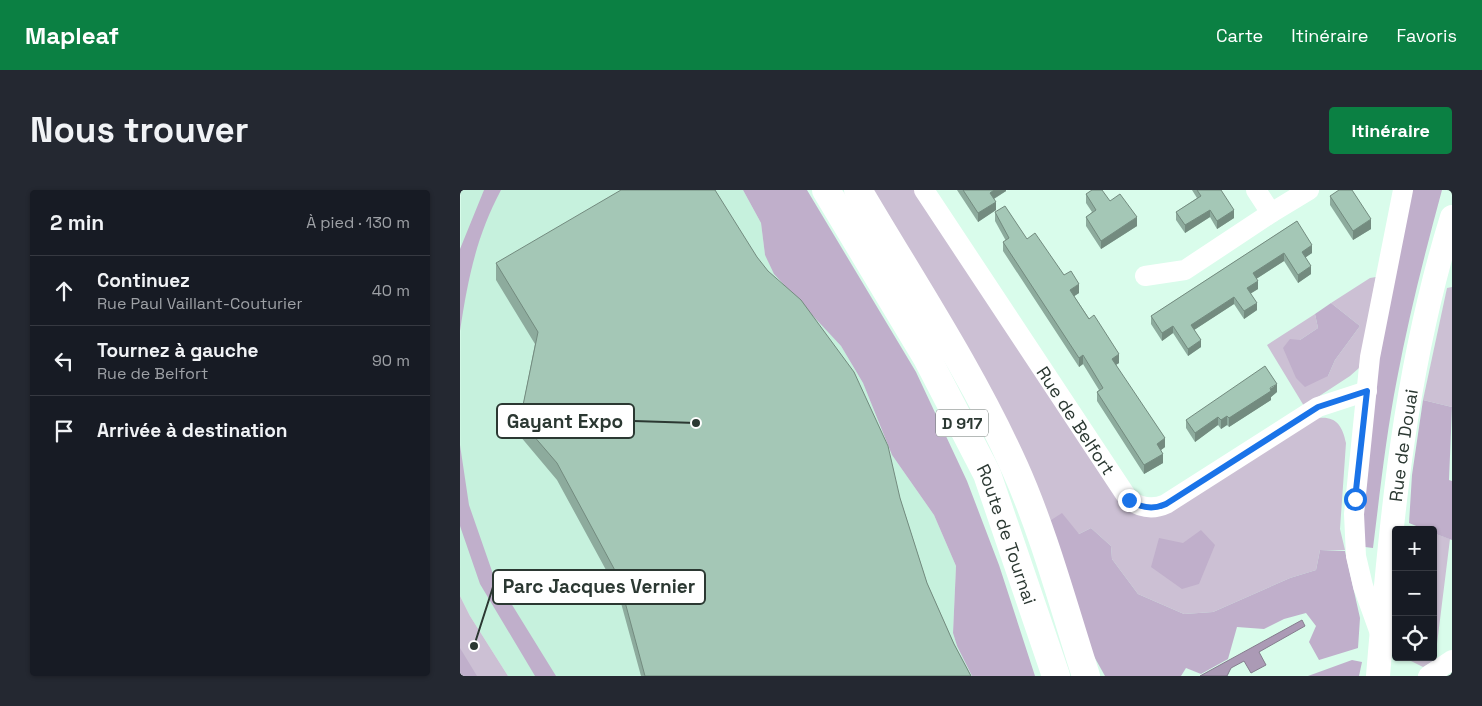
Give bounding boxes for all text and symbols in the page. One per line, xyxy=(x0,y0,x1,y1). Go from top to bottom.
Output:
text: Mapleaf xyxy=(25,20,119,51)
text: Carte xyxy=(1216,24,1263,47)
text: Itinéraire xyxy=(1291,24,1368,47)
text: Favoris xyxy=(1396,24,1457,47)
button: Itinéraire xyxy=(1329,107,1452,154)
text: Nous trouver xyxy=(30,108,249,152)
text: 2 min xyxy=(50,209,104,236)
text: À pied · 130 m xyxy=(306,212,410,233)
text: Continuez xyxy=(97,268,190,293)
icon: ahead xyxy=(50,277,78,305)
text: 40 m xyxy=(372,280,410,301)
text: Rue Paul Vaillant-Couturier xyxy=(97,293,303,314)
text: Tournez à gauche xyxy=(97,338,259,363)
icon: left xyxy=(50,347,78,375)
text: 90 m xyxy=(372,350,410,371)
street label: Rue de Belfort xyxy=(1032,362,1120,479)
text: Rue de Belfort xyxy=(97,363,208,384)
street label: Rue de Douai xyxy=(1383,387,1422,503)
callout: Gayant Expo xyxy=(497,404,634,438)
text: Gayant Expo xyxy=(507,409,623,434)
road number: D 917 xyxy=(936,410,988,437)
icon: arrive xyxy=(50,417,78,445)
text: Arrivée à destination xyxy=(97,418,287,443)
street label: Route de Tournai xyxy=(972,460,1042,607)
route start xyxy=(1344,488,1367,511)
route end xyxy=(1118,489,1141,512)
map controls xyxy=(1392,526,1437,661)
button: + xyxy=(1392,526,1437,571)
callout: Parc Jacques Vernier xyxy=(493,570,705,604)
button: − xyxy=(1392,571,1437,616)
text: Parc Jacques Vernier xyxy=(503,574,695,599)
button: locate xyxy=(1392,616,1437,661)

